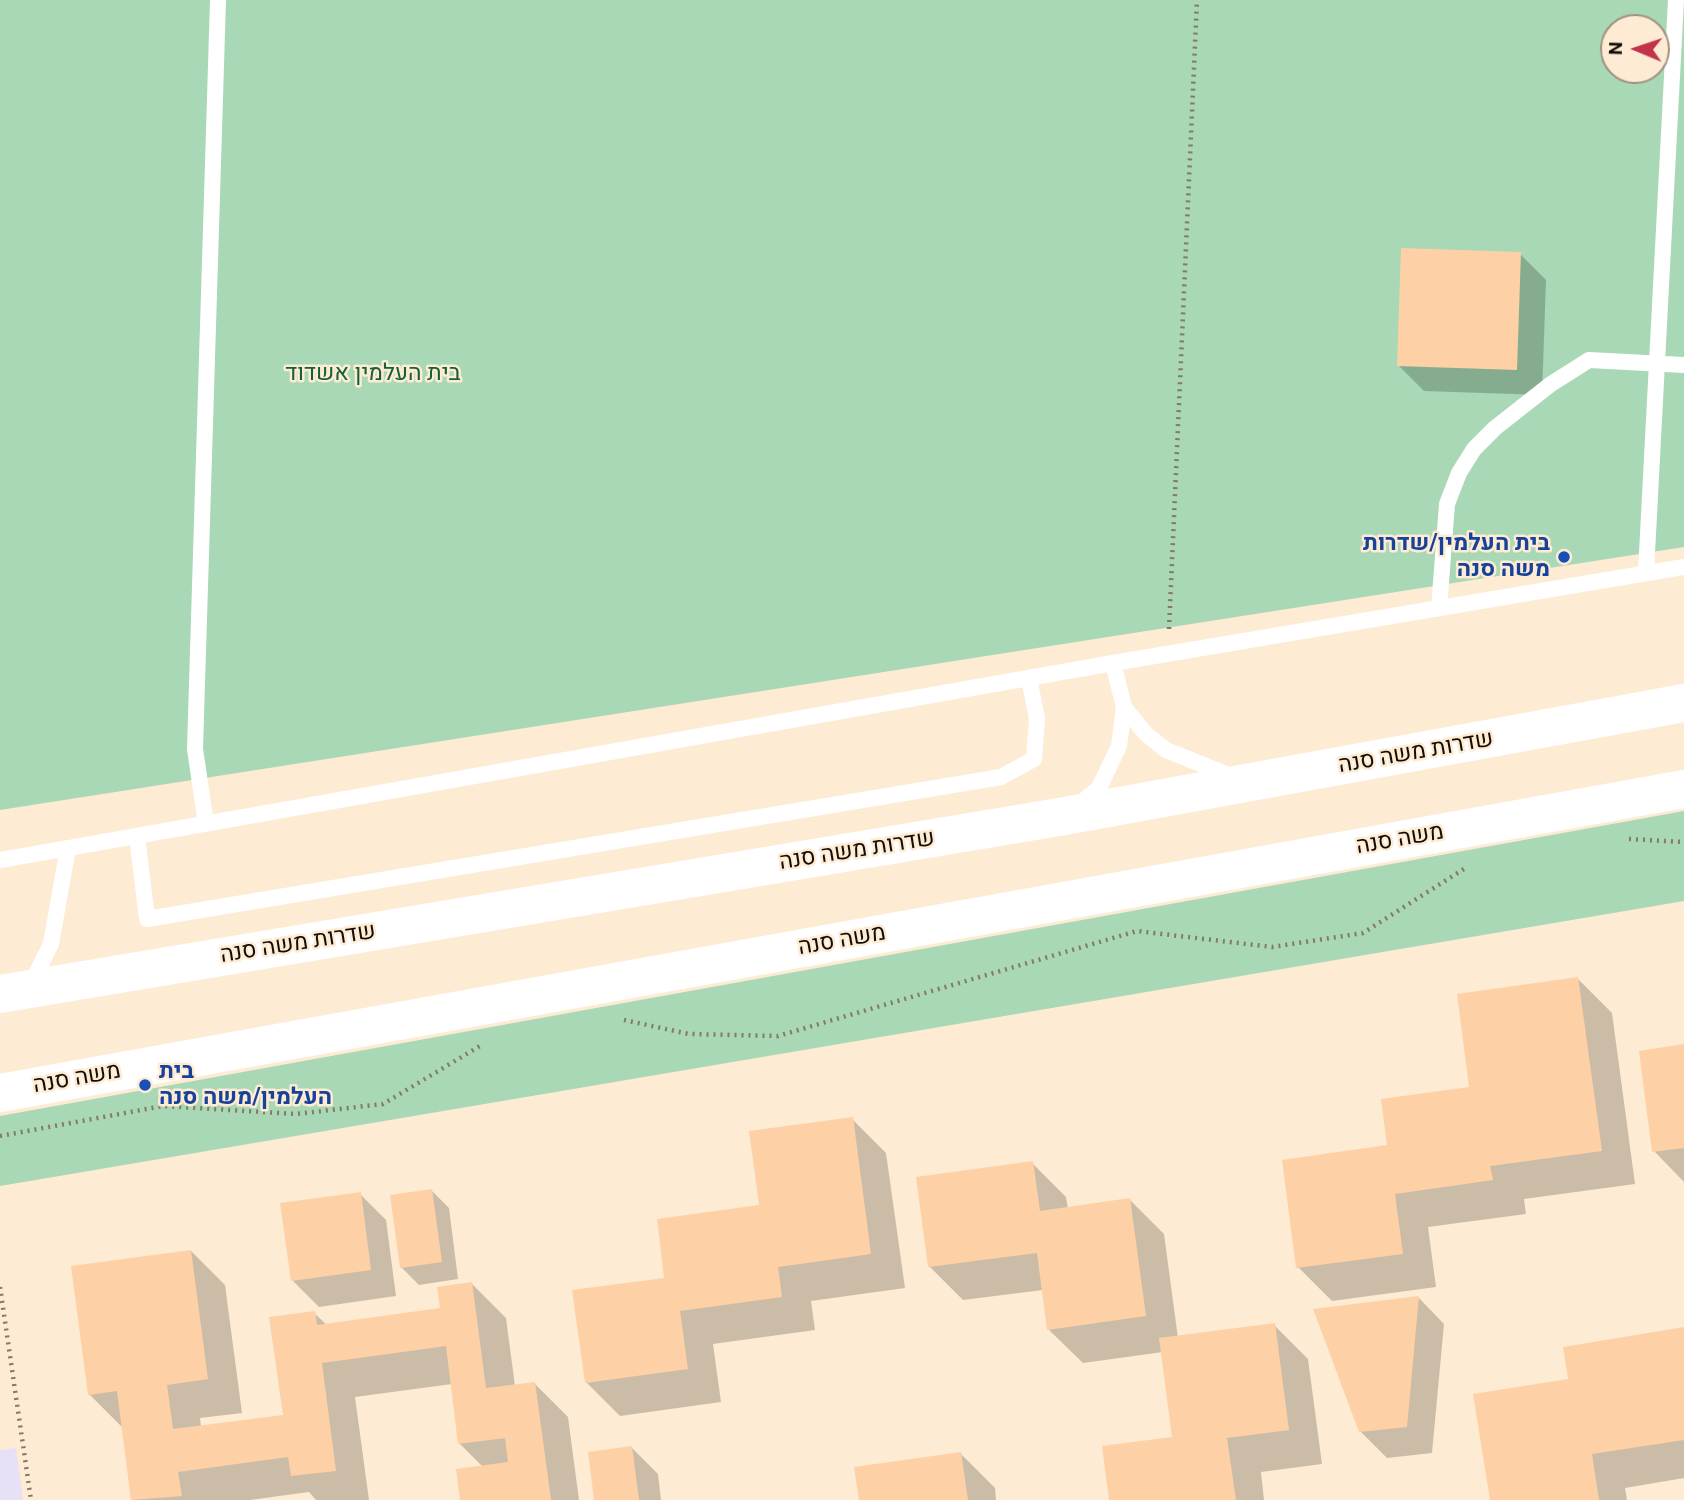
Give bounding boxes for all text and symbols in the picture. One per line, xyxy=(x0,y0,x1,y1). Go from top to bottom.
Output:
north arrow xyxy=(1600,14,1670,84)
text: N xyxy=(1604,41,1627,55)
park label: בית העלמין אשדוד xyxy=(285,360,461,388)
place label: בית העלמין/שדרות משה סנה xyxy=(1363,530,1550,584)
marker: בית העלמין/שדרות משה סנה xyxy=(1556,549,1572,565)
street label: שדרות משה סנה xyxy=(1336,726,1496,780)
street label: משה סנה xyxy=(1354,819,1446,861)
street label: שדרות משה סנה xyxy=(777,825,937,877)
street label: שדרות משה סנה xyxy=(218,918,378,970)
street label: משה סנה xyxy=(796,920,888,962)
street label: משה סנה xyxy=(31,1058,123,1100)
place label: בית העלמין/משה סנה xyxy=(159,1058,332,1112)
marker: בית העלמין/משה סנה xyxy=(137,1077,153,1093)

